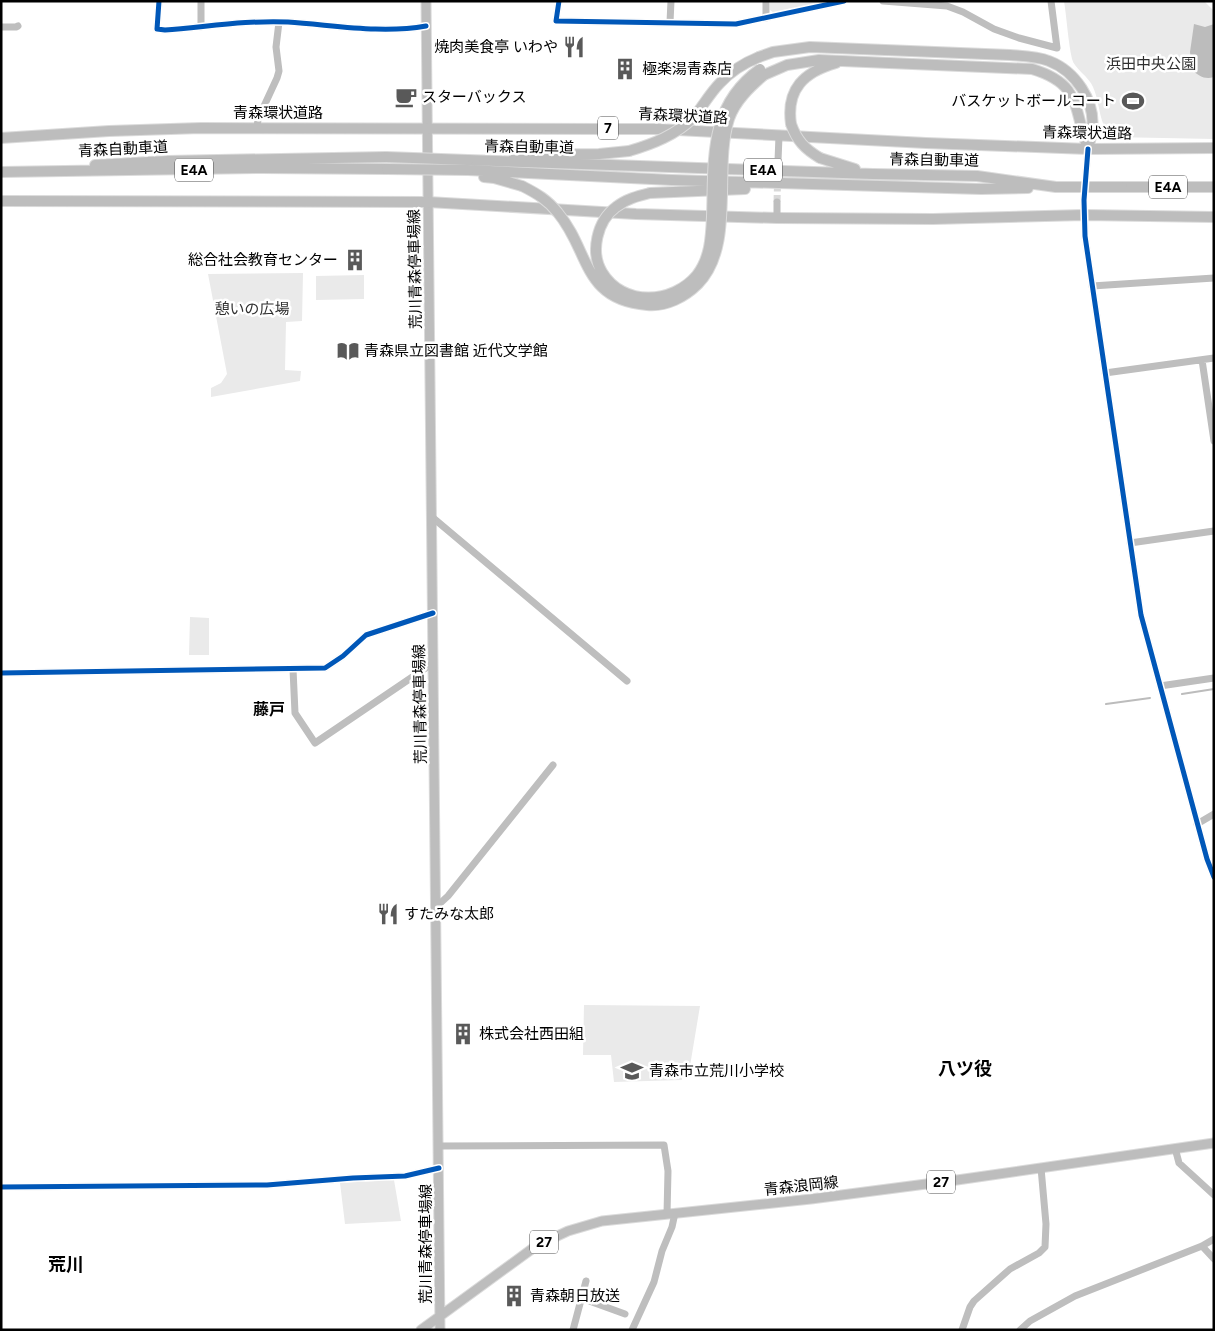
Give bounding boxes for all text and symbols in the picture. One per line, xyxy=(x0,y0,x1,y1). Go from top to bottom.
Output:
restaurant icon: 焼肉美食亭 いわや xyxy=(561,34,587,60)
place label: 焼肉美食亭 いわや xyxy=(434,38,558,56)
park label: 浜田中央公園 xyxy=(1106,55,1196,73)
building icon: 極楽湯青森店 xyxy=(612,56,638,82)
place label: 極楽湯青森店 xyxy=(642,60,732,78)
cafe icon: スターバックス xyxy=(393,84,419,110)
place label: スターバックス xyxy=(422,88,526,106)
sports icon: バスケットボールコート xyxy=(1120,88,1146,114)
place label: バスケットボールコート xyxy=(951,92,1116,110)
street label: 青森環状道路 xyxy=(233,104,323,122)
street label: 青森環状道路 xyxy=(638,105,728,127)
road number: 7 xyxy=(598,116,618,140)
street label: 青森環状道路 xyxy=(1042,123,1132,143)
street label: 青森自動車道 xyxy=(484,137,574,157)
street label: 青森自動車道 xyxy=(78,138,168,160)
street label: 青森自動車道 xyxy=(889,150,979,170)
road number: E4A xyxy=(175,158,213,182)
road number: E4A xyxy=(744,158,782,182)
road number: E4A xyxy=(1149,176,1187,198)
street label: 荒川青森停車場線 xyxy=(405,209,425,329)
building icon: 総合社会教育センター xyxy=(342,247,368,273)
place label: 総合社会教育センター xyxy=(188,251,338,269)
park label: 憩いの広場 xyxy=(214,300,290,318)
library icon: 青森県立図書館 近代文学館 xyxy=(335,338,361,364)
place label: 青森県立図書館 近代文学館 xyxy=(364,342,548,360)
street label: 荒川青森停車場線 xyxy=(410,644,430,764)
district label: 藤戸 xyxy=(253,700,285,719)
restaurant icon: すたみな太郎 xyxy=(375,901,401,927)
place label: すたみな太郎 xyxy=(404,905,494,923)
building icon: 株式会社西田組 xyxy=(450,1021,476,1047)
place label: 株式会社西田組 xyxy=(479,1025,584,1043)
school or university icon: 青森市立荒川小学校 xyxy=(619,1058,645,1084)
district label: 八ツ役 xyxy=(938,1058,992,1080)
place label: 青森市立荒川小学校 xyxy=(649,1062,784,1080)
road number: 27 xyxy=(927,1170,955,1194)
street label: 青森浪岡線 xyxy=(763,1173,839,1199)
street label: 荒川青森停車場線 xyxy=(417,1184,435,1304)
road number: 27 xyxy=(530,1230,558,1254)
district label: 荒川 xyxy=(48,1254,84,1276)
building icon: 青森朝日放送 xyxy=(501,1283,527,1309)
place label: 青森朝日放送 xyxy=(530,1287,620,1305)

